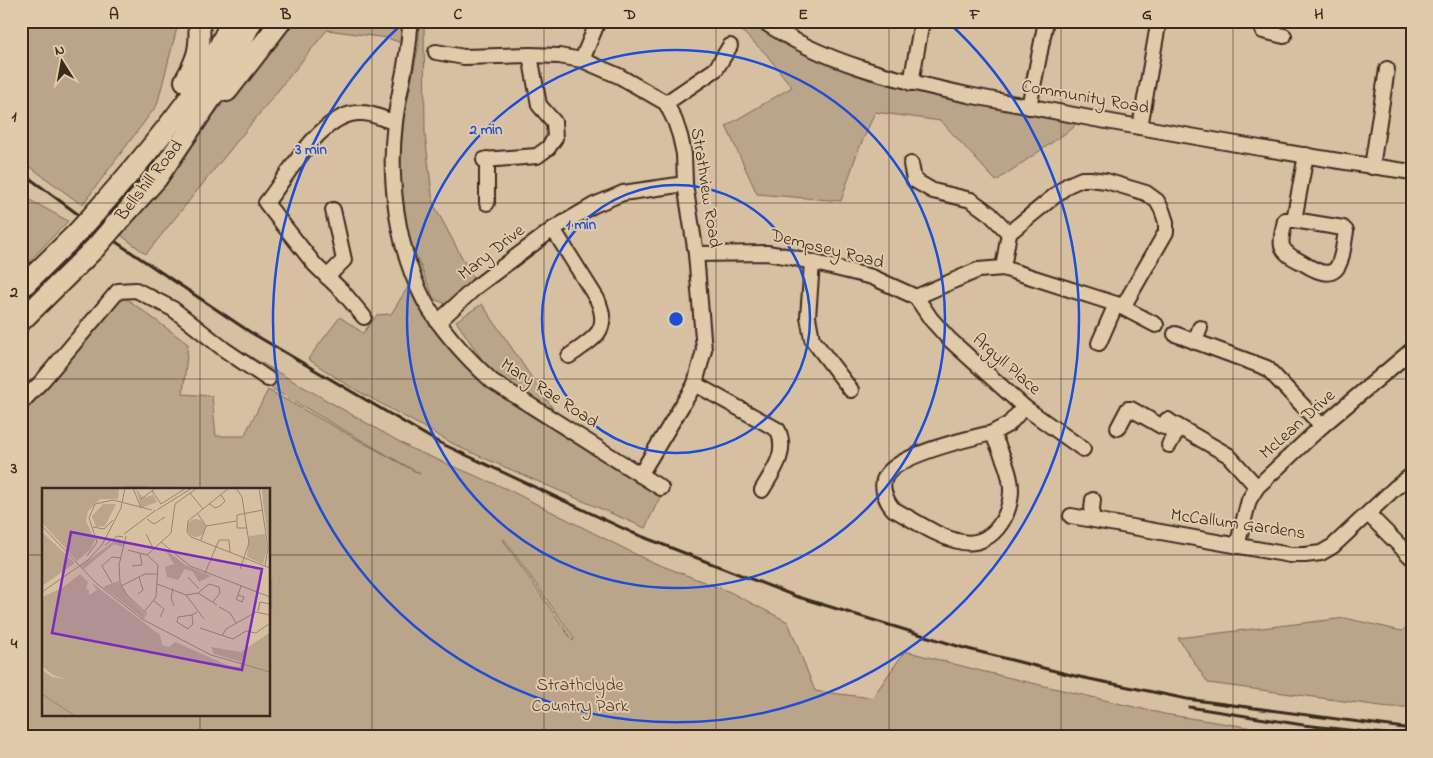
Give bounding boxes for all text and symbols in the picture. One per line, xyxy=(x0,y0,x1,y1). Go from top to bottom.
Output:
text: A xyxy=(109,3,119,27)
text: B xyxy=(280,3,292,27)
text: C xyxy=(454,3,463,27)
text: D xyxy=(623,3,636,27)
text: E xyxy=(798,3,808,27)
text: F xyxy=(969,3,981,27)
text: G xyxy=(1142,3,1152,27)
text: H xyxy=(1314,3,1324,27)
north arrow xyxy=(38,38,88,88)
text: N xyxy=(53,40,66,62)
street label: Community Road xyxy=(1019,74,1151,122)
text: 1 xyxy=(11,105,17,129)
text: 2 min xyxy=(469,119,503,141)
street label: Strathview Road xyxy=(683,126,727,250)
street label: Bellshill Road xyxy=(109,135,190,228)
text: 3 min xyxy=(294,139,327,161)
text: 1 min xyxy=(566,214,597,236)
street label: Mary Drive xyxy=(453,218,532,287)
street label: Dempsey Road xyxy=(767,223,886,277)
text: 2 xyxy=(9,281,18,305)
centre of rings xyxy=(667,310,685,328)
street label: Argyll Place xyxy=(965,328,1047,404)
street label: Mary Rae Road xyxy=(495,353,603,435)
street label: McLean Drive xyxy=(1254,383,1342,466)
text: 3 xyxy=(10,457,18,481)
inset map xyxy=(42,488,270,716)
street label: McCallum Gardens xyxy=(1169,503,1307,547)
text: 4 xyxy=(10,632,18,656)
park label: Strathclyde Country Park xyxy=(531,673,629,720)

